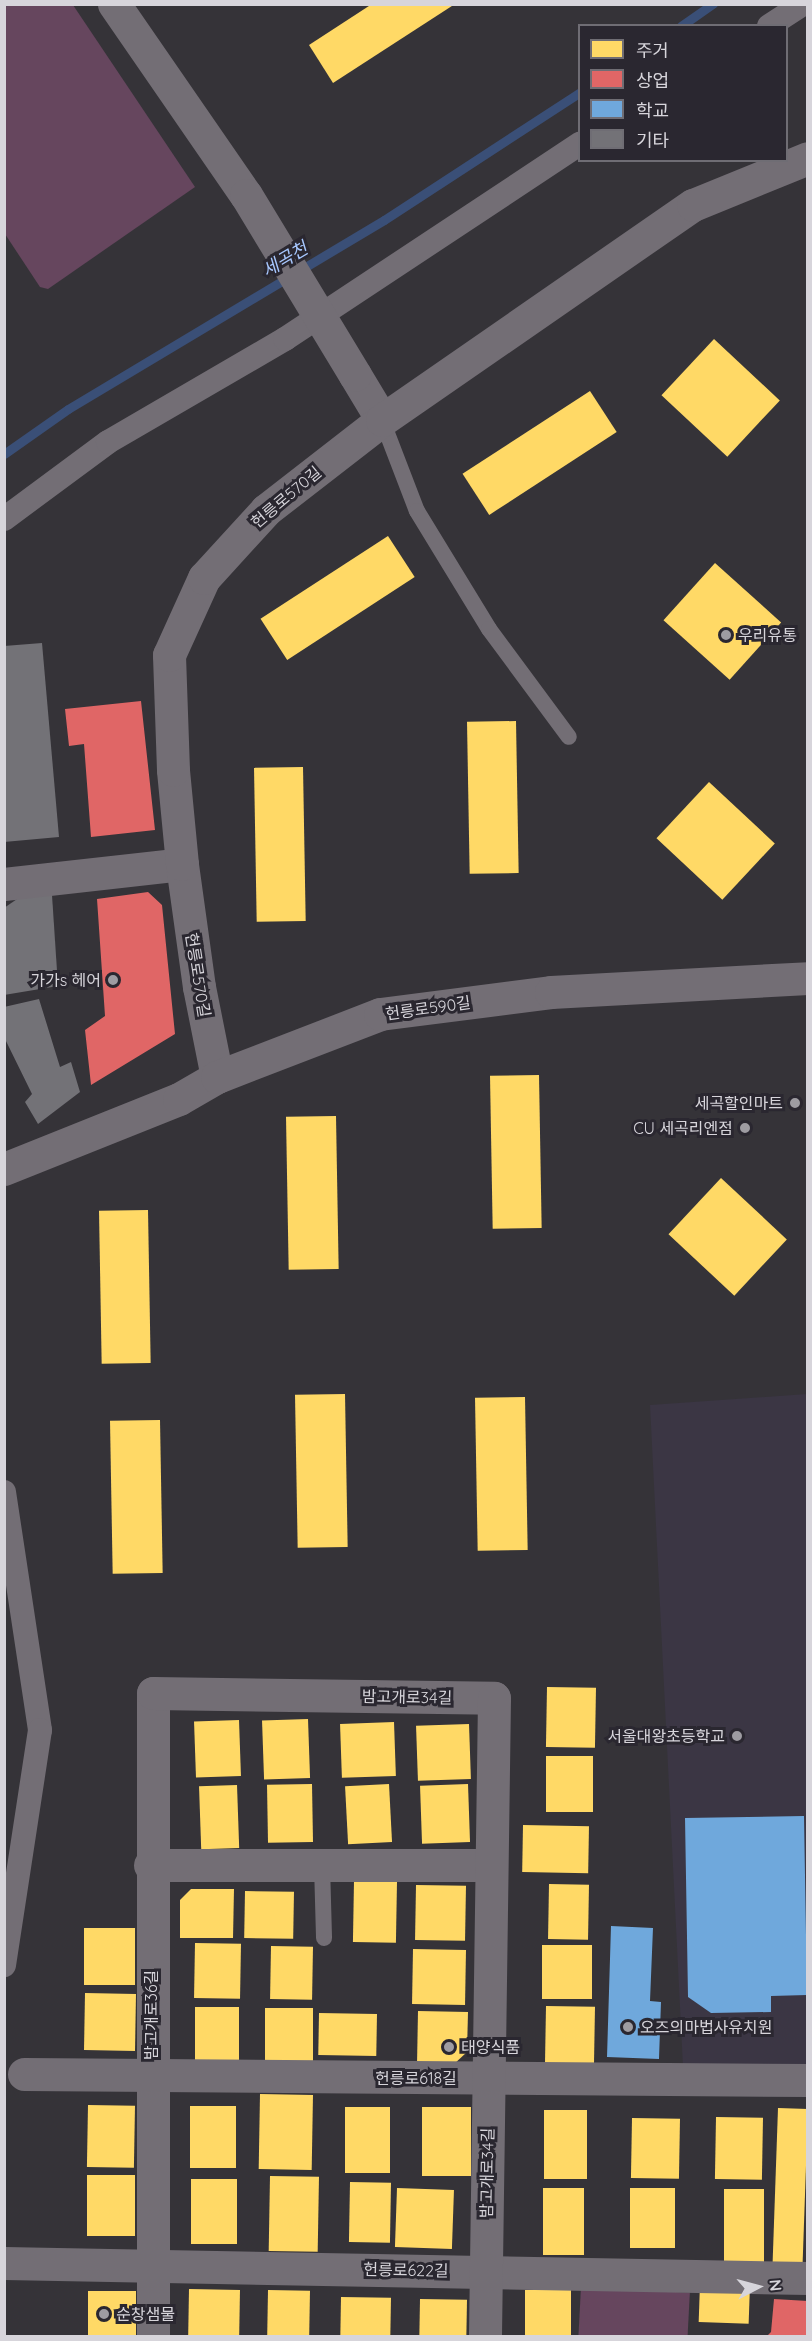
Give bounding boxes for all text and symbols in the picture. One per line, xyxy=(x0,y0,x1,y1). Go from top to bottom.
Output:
legend xyxy=(578,24,788,162)
text: 주거 xyxy=(636,39,669,62)
text: 상업 xyxy=(636,69,669,92)
text: 학교 xyxy=(636,99,669,122)
text: 기타 xyxy=(636,129,669,152)
water label: 세곡천 xyxy=(258,238,312,282)
street label: 헌릉로570길 xyxy=(247,462,325,532)
place label: 우리유통 xyxy=(738,625,797,645)
marker: 우리유통 xyxy=(719,628,733,642)
street label: 헌릉로570길 xyxy=(182,931,214,1019)
place label: 가가s 헤어 xyxy=(30,970,101,990)
marker: 가가s 헤어 xyxy=(106,973,120,987)
street label: 헌릉로590길 xyxy=(384,993,472,1023)
place label: 세곡할인마트 xyxy=(695,1093,783,1113)
marker: 세곡할인마트 xyxy=(788,1096,802,1110)
place label: CU 세곡리엔점 xyxy=(633,1118,733,1138)
marker: CU 세곡리엔점 xyxy=(738,1121,752,1135)
street label: 밤고개로34길 xyxy=(362,1687,452,1707)
place label: 서울대왕초등학교 xyxy=(607,1726,725,1746)
marker: 서울대왕초등학교 xyxy=(730,1729,744,1743)
street label: 밤고개로36길 xyxy=(141,1970,161,2060)
place label: 오즈의마법사유치원 xyxy=(640,2017,772,2037)
marker: 오즈의마법사유치원 xyxy=(621,2020,635,2034)
place label: 태양식품 xyxy=(461,2037,520,2057)
marker: 태양식품 xyxy=(442,2040,456,2054)
street label: 헌릉로618길 xyxy=(375,2068,457,2088)
street label: 밤고개로34길 xyxy=(477,2128,497,2218)
north arrow xyxy=(728,2257,788,2317)
street label: 헌릉로622길 xyxy=(363,2260,449,2280)
text: N xyxy=(765,2278,786,2292)
place label: 순창샘물 xyxy=(116,2304,175,2324)
marker: 순창샘물 xyxy=(97,2307,111,2321)

